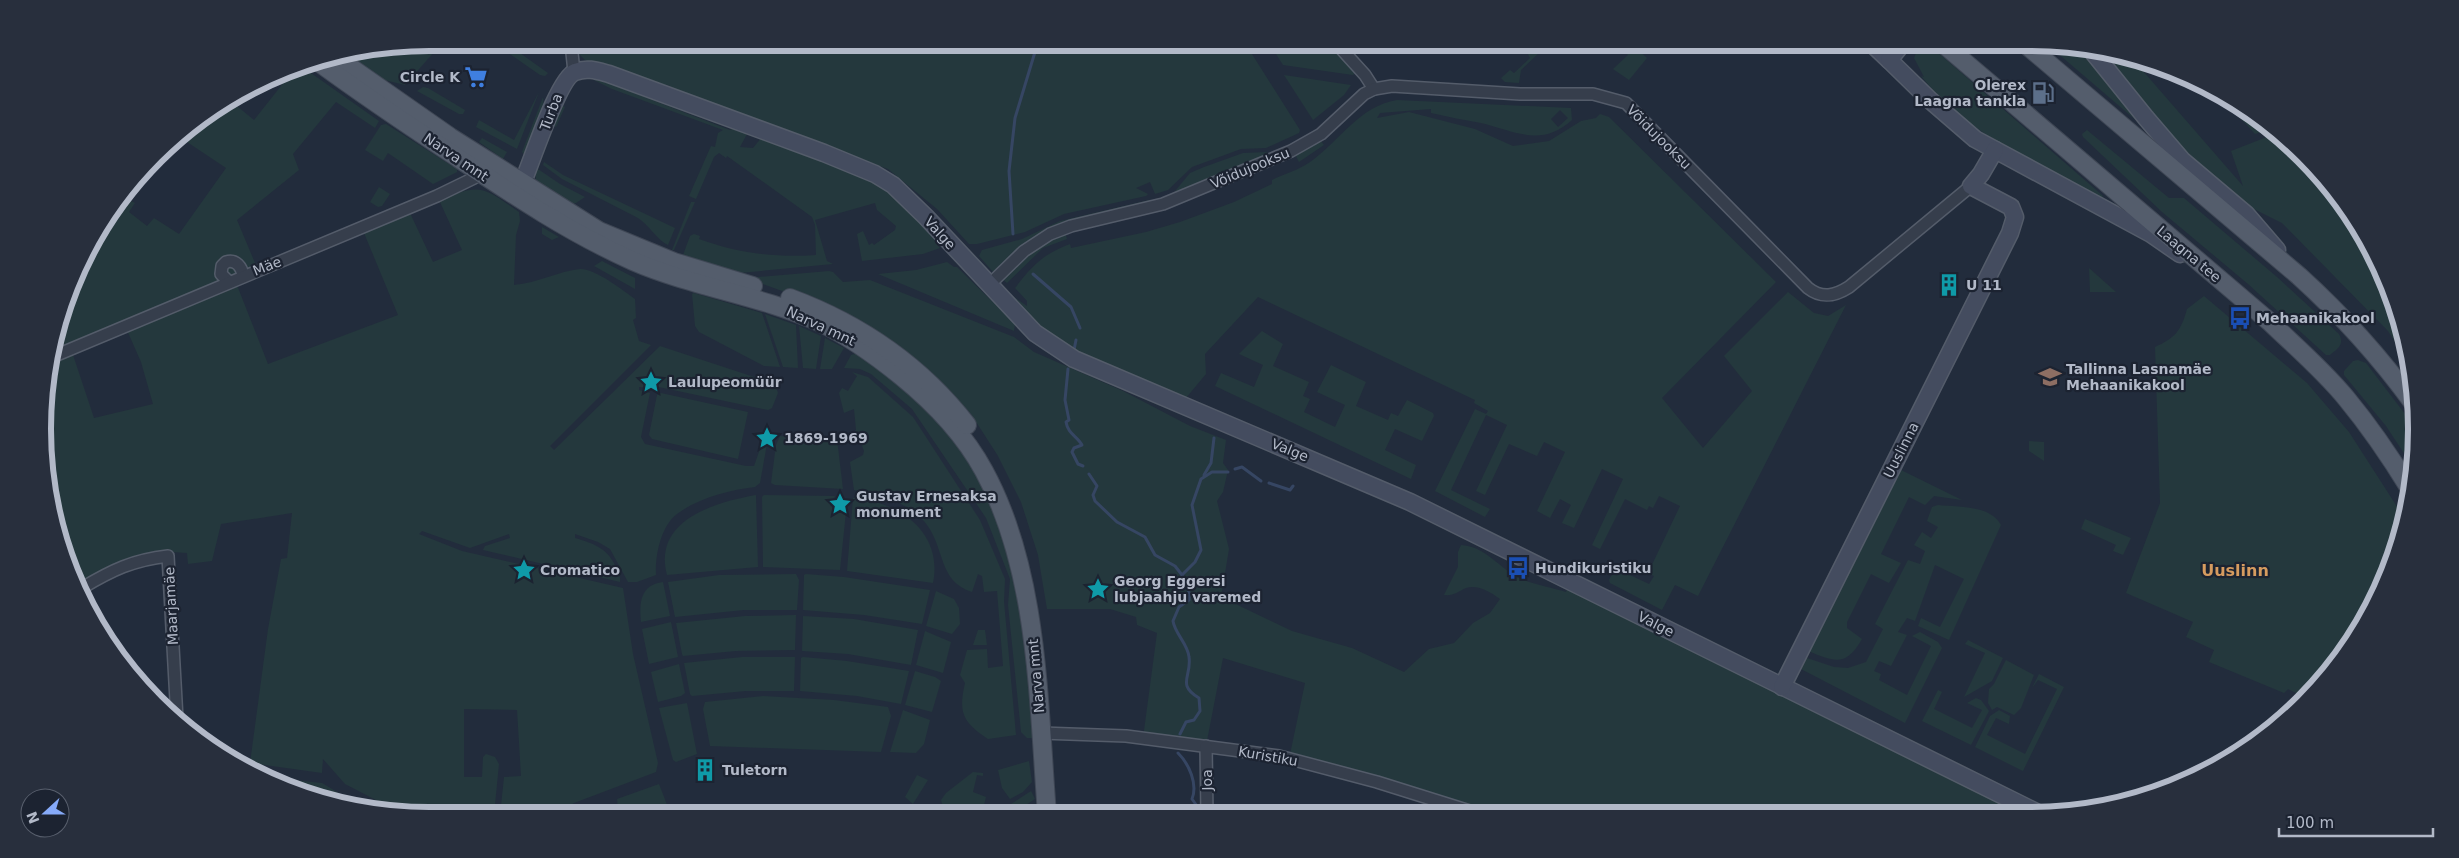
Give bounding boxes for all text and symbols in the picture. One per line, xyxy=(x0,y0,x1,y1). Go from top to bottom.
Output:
supermarket icon: Circle K xyxy=(463,64,489,90)
place label: Circle K xyxy=(400,69,461,85)
place label: Olerex Laagna tankla xyxy=(1914,77,2026,109)
fuel station icon: Olerex Laagna tankla xyxy=(2030,80,2056,106)
street label: Turba xyxy=(536,91,565,134)
street label: Võidujooksu xyxy=(1624,102,1694,172)
street label: Narva mnt xyxy=(421,130,492,185)
street label: Võidujooksu xyxy=(1208,144,1292,192)
street label: Valge xyxy=(921,213,959,253)
street label: Laagna tee xyxy=(2154,223,2224,285)
street label: Mäe xyxy=(250,253,284,279)
building icon: U 11 xyxy=(1936,272,1962,298)
place label: U 11 xyxy=(1966,277,2002,293)
street label: Narva mnt xyxy=(784,303,858,349)
bus stop icon: Mehaanikakool xyxy=(2227,305,2253,331)
place label: Mehaanikakool xyxy=(2256,310,2375,326)
place label: Tallinna Lasnamäe Mehaanikakool xyxy=(2066,361,2212,393)
school or university icon: Tallinna Lasnamäe Mehaanikakool xyxy=(2037,364,2063,390)
place icon: Laulupeomüür xyxy=(638,369,664,395)
place label: Laulupeomüür xyxy=(668,374,782,390)
street label: Uuslinna xyxy=(1880,419,1922,481)
place icon: 1869-1969 xyxy=(754,425,780,451)
place label: 1869-1969 xyxy=(784,430,868,446)
street label: Valge xyxy=(1269,435,1311,465)
place label: Gustav Ernesaksa monument xyxy=(856,488,997,520)
place icon: Gustav Ernesaksa monument xyxy=(827,491,853,517)
bus stop icon: Hundikuristiku xyxy=(1505,555,1531,581)
place icon: Cromatico xyxy=(511,557,537,583)
place label: Hundikuristiku xyxy=(1535,560,1652,576)
district label: Uuslinn xyxy=(2201,561,2269,580)
place label: Cromatico xyxy=(540,562,621,578)
street label: Maarjamäe xyxy=(161,566,181,646)
place label: Georg Eggersi lubjaahju varemed xyxy=(1114,573,1261,605)
place icon: Georg Eggersi lubjaahju varemed xyxy=(1085,576,1111,602)
street label: Valge xyxy=(1635,608,1677,640)
street label: Narva mnt xyxy=(1025,638,1047,714)
street label: Kuristiku xyxy=(1237,743,1299,769)
building icon: Tuletorn xyxy=(692,757,718,783)
place label: Tuletorn xyxy=(722,762,787,778)
street label: Joa xyxy=(1199,769,1215,792)
north arrow xyxy=(20,788,70,838)
scale bar xyxy=(2279,806,2433,838)
text: N xyxy=(23,809,42,826)
text: 100 m xyxy=(2286,814,2334,832)

